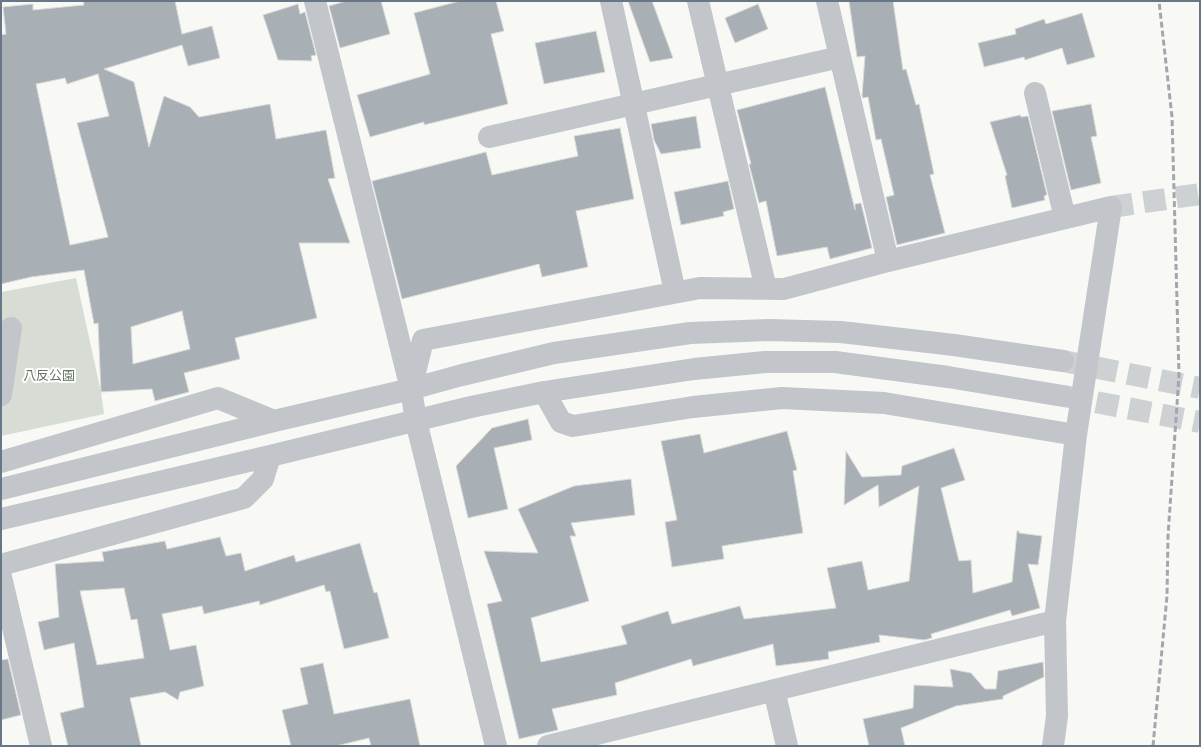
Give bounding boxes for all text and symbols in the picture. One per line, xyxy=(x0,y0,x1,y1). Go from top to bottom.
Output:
park label: 八反公園 xyxy=(23,368,75,384)

